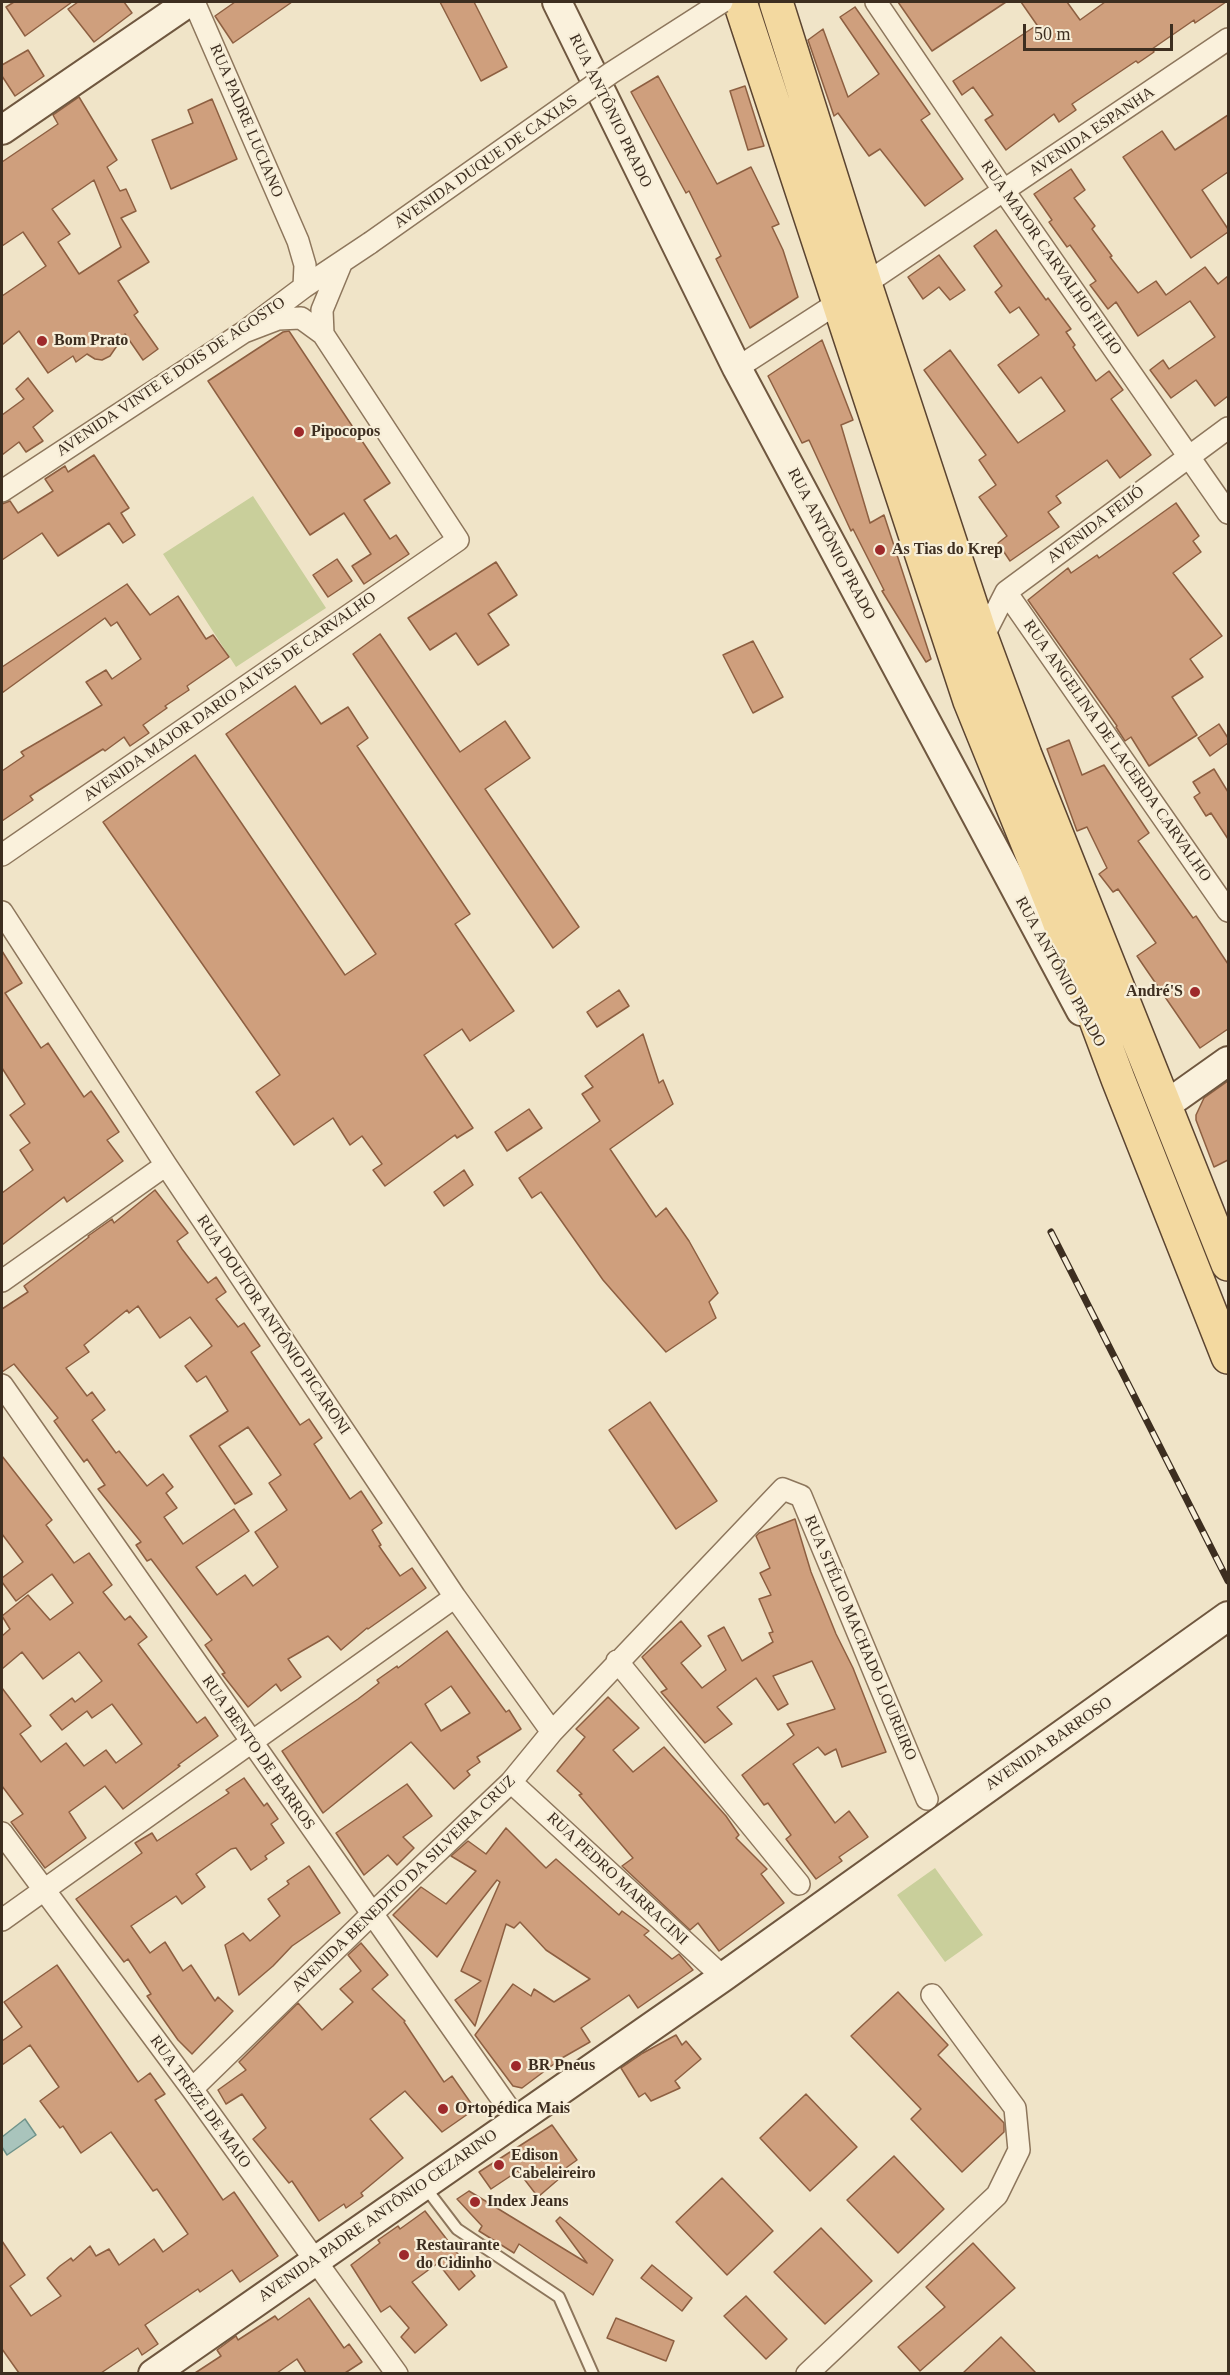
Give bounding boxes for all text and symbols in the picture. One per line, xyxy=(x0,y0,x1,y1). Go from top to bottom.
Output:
scale bar xyxy=(1026,12,1176,50)
text: 50 m xyxy=(1034,24,1071,44)
street label: RUA ANTÔNIO PRADO xyxy=(564,31,656,191)
street label: RUA PADRE LUCIANO xyxy=(205,41,287,201)
street label: AVENIDA ESPANHA xyxy=(1026,83,1158,181)
street label: AVENIDA DUQUE DE CAXIAS xyxy=(391,91,581,233)
street label: RUA MAJOR CARVALHO FILHO xyxy=(976,157,1126,359)
street label: AVENIDA VINTE E DOIS DE AGOSTO xyxy=(53,293,289,461)
place label: Bom Prato xyxy=(54,331,128,351)
marker: Bom Prato xyxy=(35,334,49,348)
place label: Pipocopos xyxy=(311,422,380,442)
marker: Pipocopos xyxy=(292,425,306,439)
street label: RUA ANTÔNIO PRADO xyxy=(783,465,879,623)
street label: AVENIDA FEIJÓ xyxy=(1044,482,1148,568)
place label: As Tias do Krep xyxy=(892,540,1003,560)
marker: As Tias do Krep xyxy=(873,543,887,557)
street label: AVENIDA MAJOR DARIO ALVES DE CARVALHO xyxy=(80,588,380,806)
street label: RUA ANGELINA DE LACERDA CARVALHO xyxy=(1019,617,1215,885)
street label: RUA ANTÔNIO PRADO xyxy=(1011,893,1109,1051)
place label: André'S xyxy=(1126,982,1183,1002)
marker: André'S xyxy=(1188,985,1202,999)
street label: RUA DOUTOR ANTÔNIO PICARONI xyxy=(192,1212,354,1438)
street label: RUA STÉLIO MACHADO LOUREIRO xyxy=(800,1513,920,1763)
street label: RUA BENTO DE BARROS xyxy=(197,1672,319,1834)
street label: AVENIDA BARROSO xyxy=(982,1693,1116,1795)
street label: AVENIDA BENEDITO DA SILVEIRA CRUZ xyxy=(288,1772,520,1996)
street label: RUA PEDRO MARRACINI xyxy=(543,1809,691,1949)
street label: RUA TREZE DE MAIO xyxy=(145,2032,255,2172)
place label: BR Pneus xyxy=(528,2056,595,2076)
marker: BR Pneus xyxy=(509,2059,523,2073)
place label: Ortopédica Mais xyxy=(455,2099,570,2119)
marker: Ortopédica Mais xyxy=(436,2102,450,2116)
street label: AVENIDA PADRE ANTÔNIO CEZARINO xyxy=(255,2126,501,2306)
place label: Edison Cabeleireiro xyxy=(511,2146,596,2184)
marker: Edison Cabeleireiro xyxy=(492,2158,506,2172)
place label: Index Jeans xyxy=(487,2192,568,2212)
marker: Index Jeans xyxy=(468,2195,482,2209)
place label: Restaurante do Cidinho xyxy=(416,2236,500,2274)
marker: Restaurante do Cidinho xyxy=(397,2248,411,2262)

